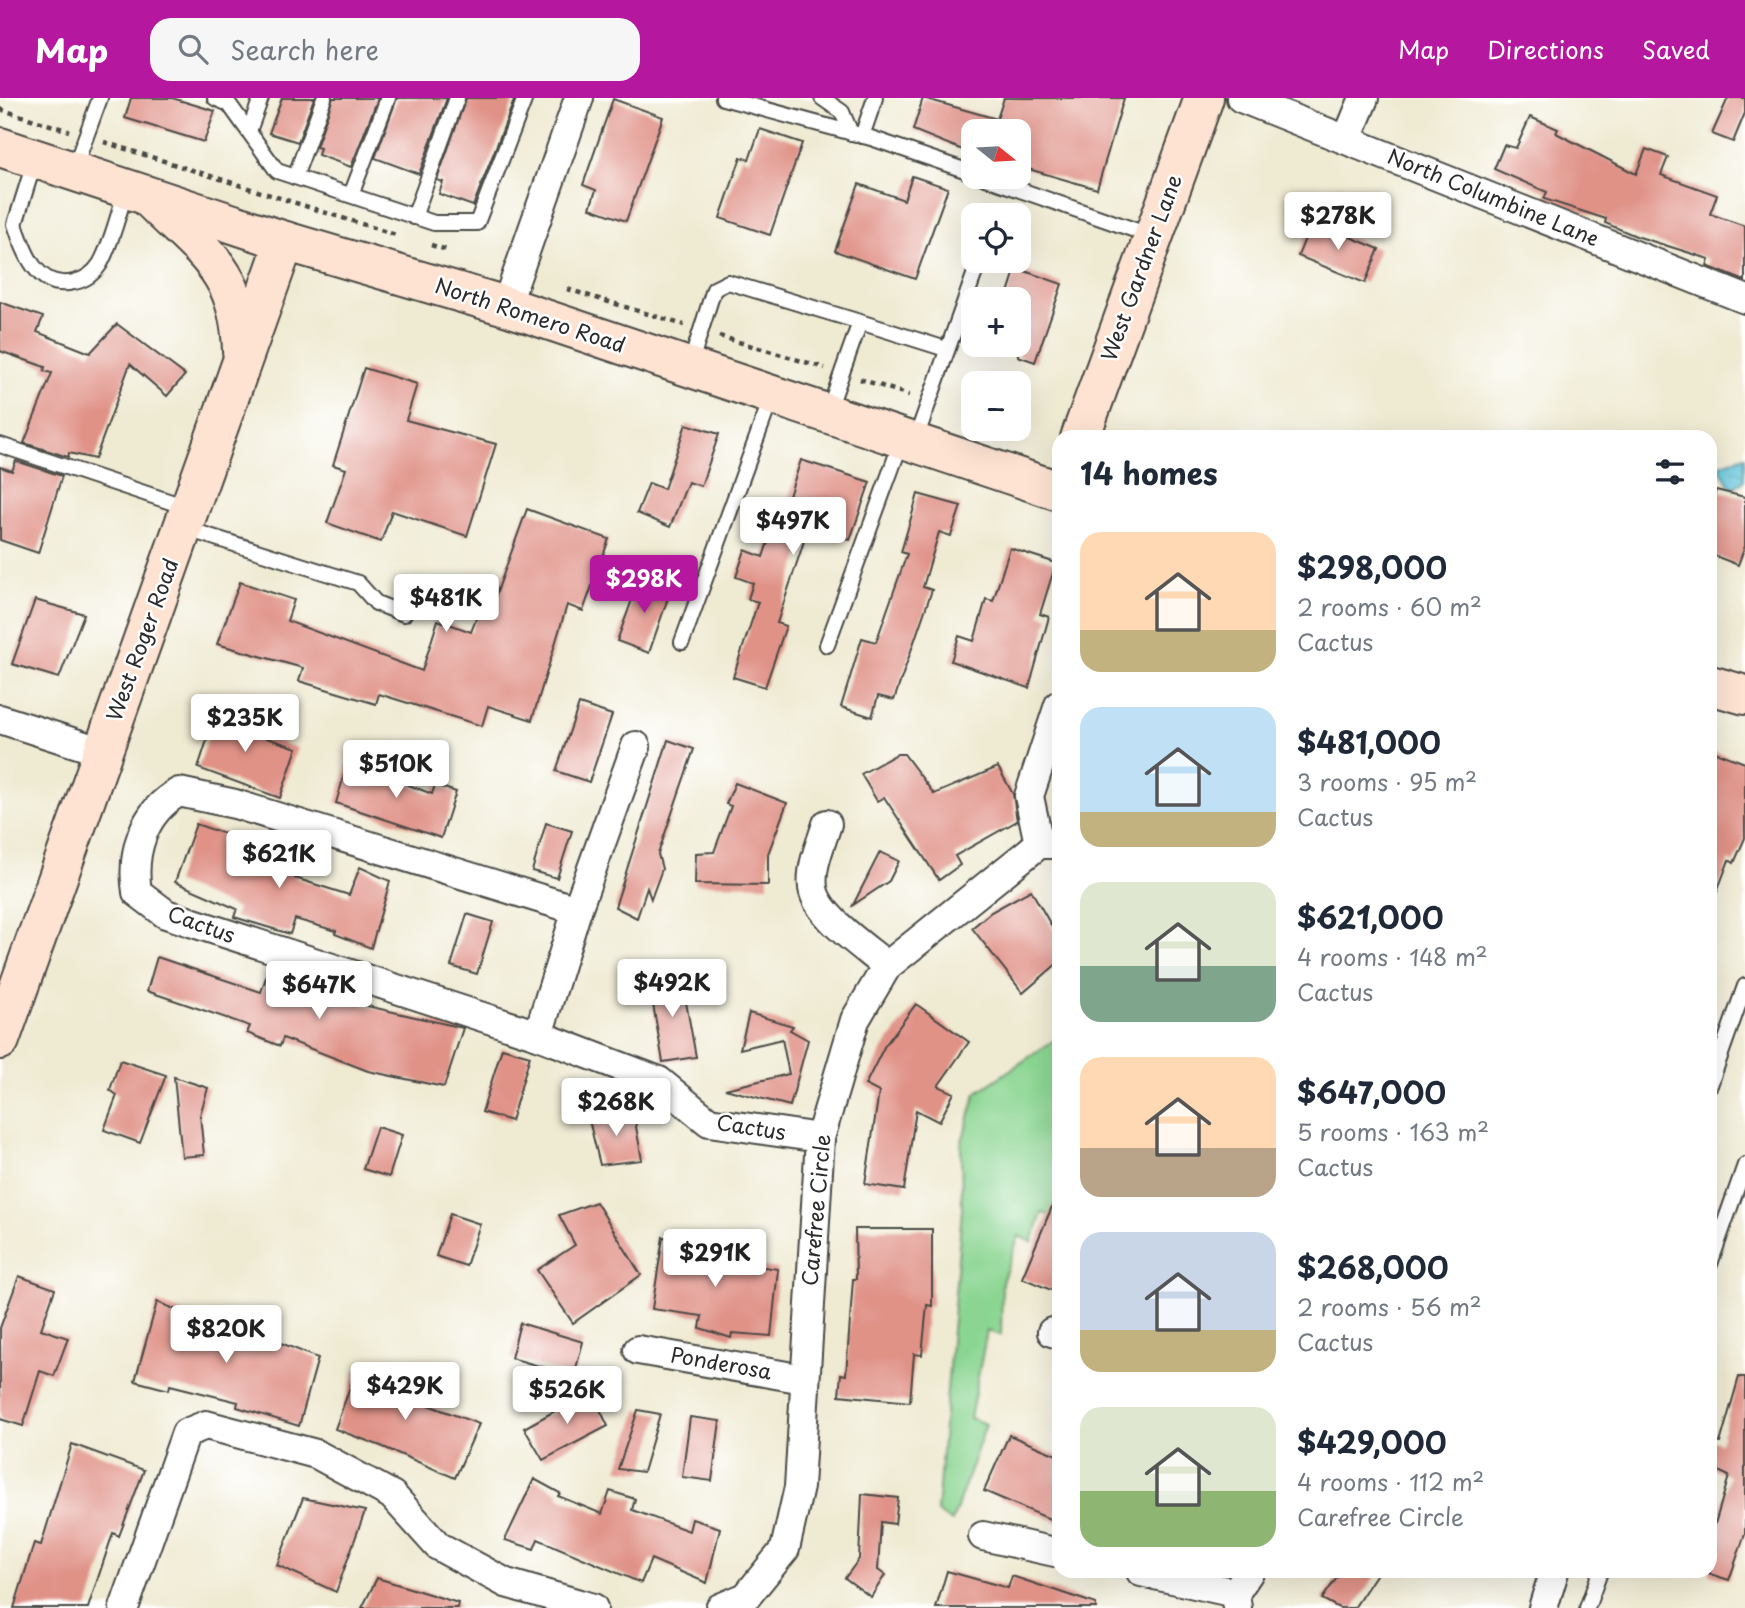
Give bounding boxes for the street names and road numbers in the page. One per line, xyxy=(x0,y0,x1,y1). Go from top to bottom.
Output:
street label: North Columbine Lane xyxy=(1383,139,1604,253)
street label: West Gardner Lane xyxy=(1091,169,1189,365)
street label: North Romero Road xyxy=(431,268,630,360)
street label: West Roger Road xyxy=(97,553,185,725)
street label: Cactus xyxy=(164,896,240,950)
street label: Cactus xyxy=(714,1105,788,1147)
street label: Carefree Circle xyxy=(792,1133,838,1287)
street label: Ponderosa xyxy=(668,1337,774,1387)

